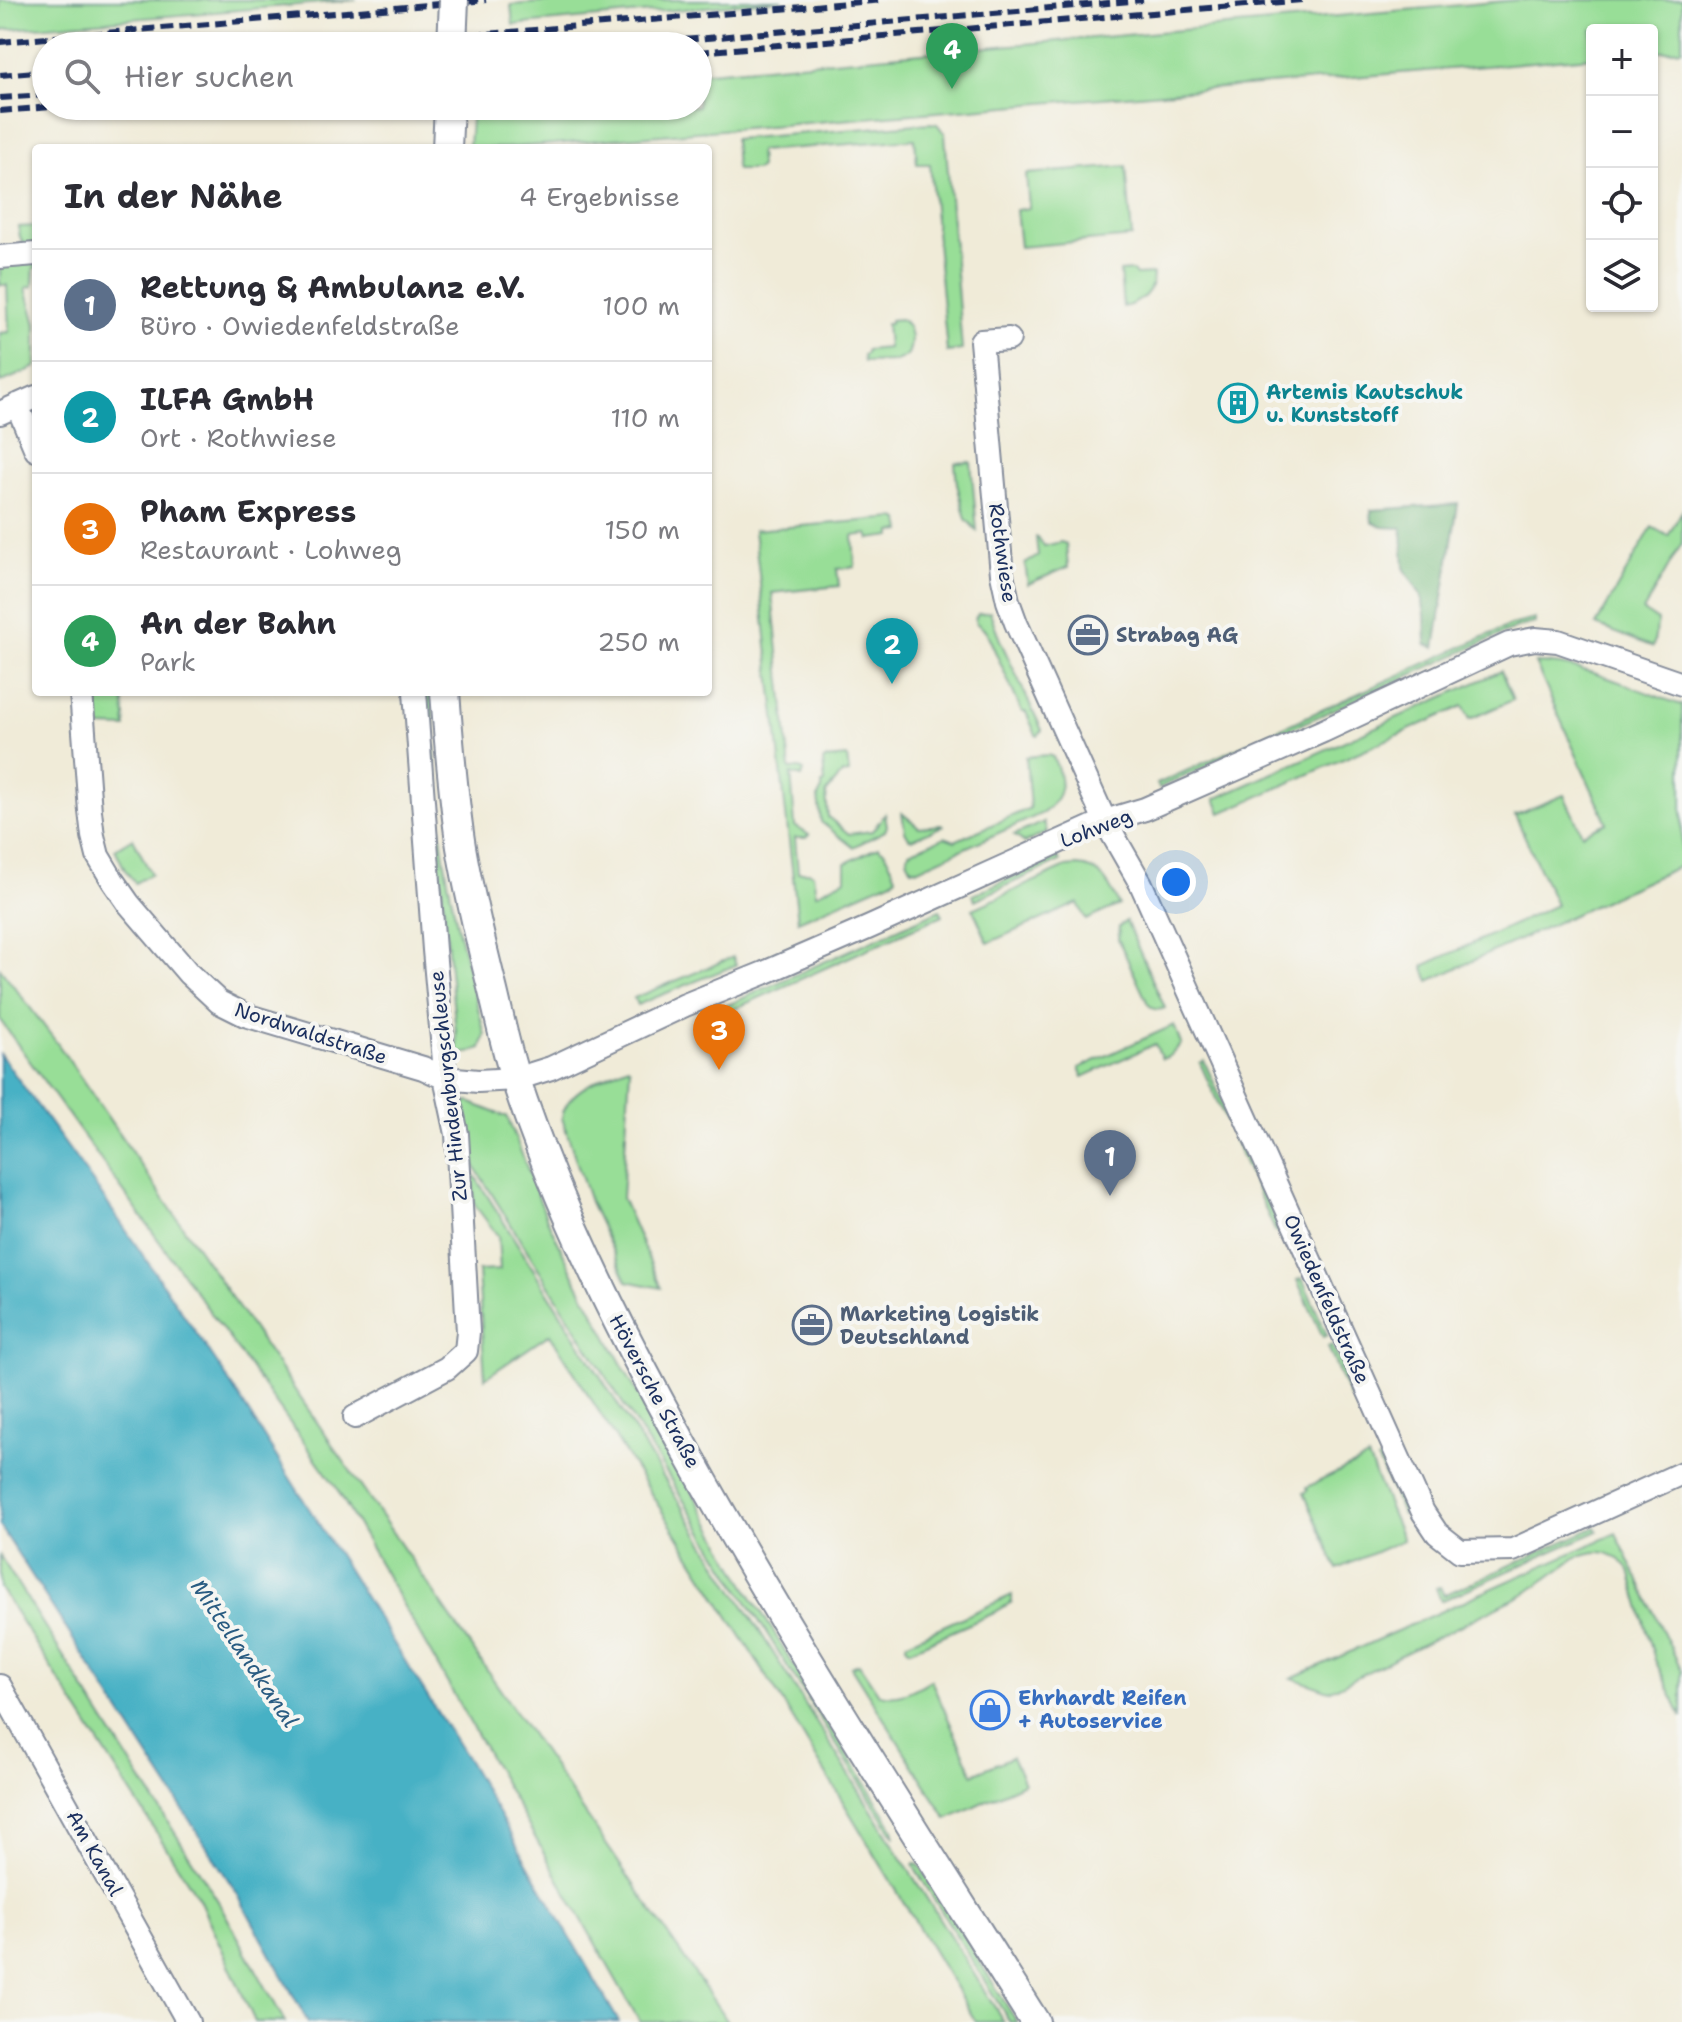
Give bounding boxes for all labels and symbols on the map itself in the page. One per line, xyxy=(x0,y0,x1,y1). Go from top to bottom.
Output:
pin: 4 xyxy=(926,23,978,89)
place label: Artemis Kautschuk u. Kunststoff xyxy=(1266,379,1463,428)
building icon: Artemis Kautschuk u. Kunststoff xyxy=(1217,382,1259,424)
street label: Rothwiese xyxy=(983,502,1023,604)
office icon: Strabag AG xyxy=(1067,614,1109,656)
pin: 2 xyxy=(866,618,918,684)
place label: Strabag AG xyxy=(1116,622,1238,648)
street label: Lohweg xyxy=(1056,802,1136,854)
your location xyxy=(1156,862,1196,902)
street label: Zur Hindenburgschleuse xyxy=(423,969,473,1203)
street label: Nordwaldstraße xyxy=(231,996,391,1070)
pin: 3 xyxy=(693,1004,745,1070)
pin: 1 xyxy=(1084,1130,1136,1196)
street label: Owiedenfeldstraße xyxy=(1278,1210,1376,1388)
place label: Marketing Logistik Deutschland xyxy=(840,1301,1039,1350)
office icon: Marketing Logistik Deutschland xyxy=(791,1304,833,1346)
street label: Höversche Straße xyxy=(603,1310,707,1472)
water label: Mittellandkanal xyxy=(184,1573,305,1733)
place label: Ehrhardt Reifen + Autoservice xyxy=(1018,1685,1187,1734)
shop icon: Ehrhardt Reifen + Autoservice xyxy=(969,1689,1011,1731)
street label: Am Kanal xyxy=(61,1806,129,1900)

